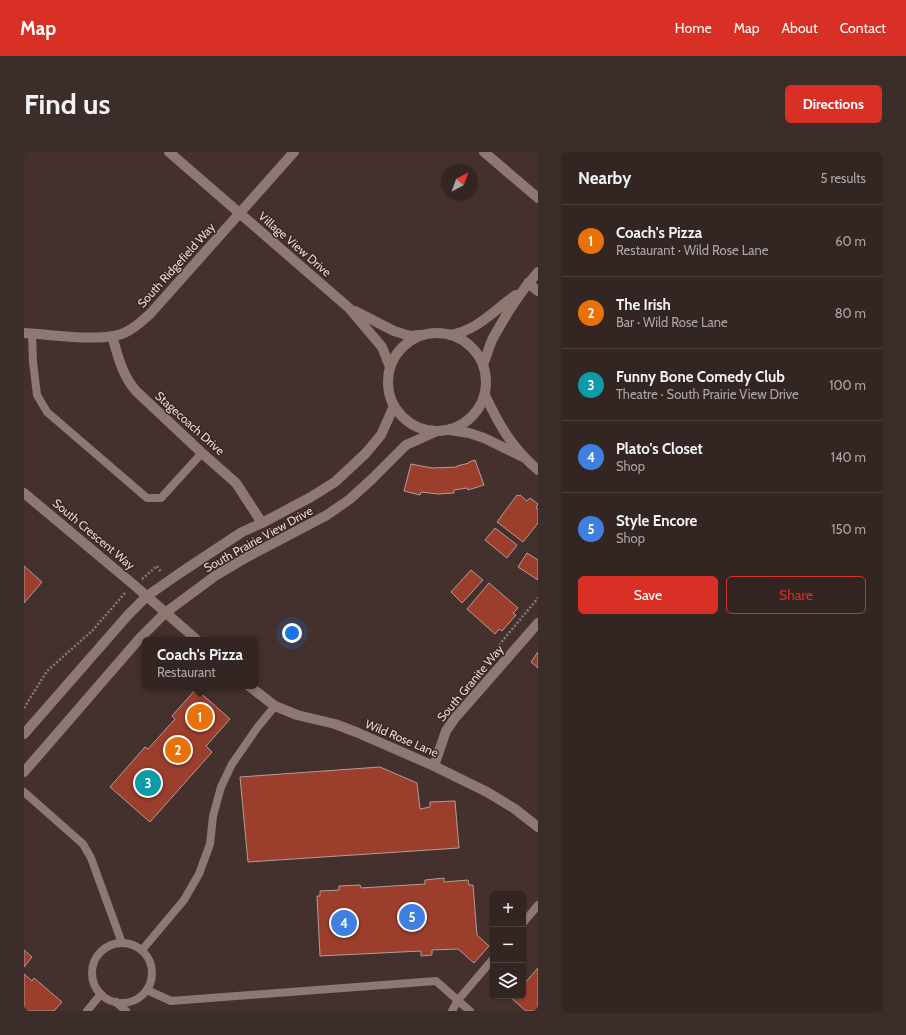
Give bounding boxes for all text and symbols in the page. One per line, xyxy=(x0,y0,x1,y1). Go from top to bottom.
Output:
text: Map xyxy=(20,17,56,40)
text: Home xyxy=(675,19,712,37)
text: Map xyxy=(734,19,759,37)
text: About xyxy=(781,19,818,37)
text: Contact xyxy=(840,19,886,37)
button: Directions xyxy=(785,85,882,123)
text: Find us xyxy=(24,87,110,121)
north arrow xyxy=(442,164,478,200)
text: Nearby xyxy=(578,168,631,188)
text: 5 results xyxy=(820,170,866,186)
street label: Village View Drive xyxy=(256,208,334,280)
street label: South Ridgefield Way xyxy=(134,220,218,310)
text: Coach's Pizza xyxy=(616,224,702,242)
text: 1 xyxy=(589,233,593,249)
text: 60 m xyxy=(835,233,866,249)
text: Restaurant · Wild Rose Lane xyxy=(616,242,768,258)
text: The Irish xyxy=(616,296,671,314)
text: 2 xyxy=(588,305,594,321)
text: 80 m xyxy=(835,305,866,321)
text: Bar · Wild Rose Lane xyxy=(616,314,728,330)
text: Funny Bone Comedy Club xyxy=(616,368,785,386)
text: 3 xyxy=(587,377,595,393)
text: 100 m xyxy=(829,377,866,393)
text: Theatre · South Prairie View Drive xyxy=(616,386,799,402)
street label: Stagecoach Drive xyxy=(152,388,228,458)
text: Plato's Closet xyxy=(616,440,703,458)
text: 4 xyxy=(587,449,595,465)
text: 140 m xyxy=(831,449,866,465)
text: Shop xyxy=(616,458,645,474)
street label: South Crescent Way xyxy=(50,495,138,573)
street label: South Prairie View Drive xyxy=(201,503,315,575)
text: Style Encore xyxy=(616,512,697,530)
text: 5 xyxy=(588,521,594,537)
text: 150 m xyxy=(831,521,866,537)
text: Shop xyxy=(616,530,645,546)
button: Save xyxy=(578,576,718,614)
button: Share xyxy=(726,576,866,614)
your location xyxy=(282,623,302,643)
popup xyxy=(142,637,258,689)
street label: South Granite Way xyxy=(434,642,506,724)
text: Coach's Pizza xyxy=(157,646,243,664)
text: Restaurant xyxy=(157,664,216,680)
pin: 1 xyxy=(187,702,213,732)
street label: Wild Rose Lane xyxy=(363,716,441,760)
pin: 2 xyxy=(165,735,191,765)
pin: 3 xyxy=(135,768,161,798)
map controls xyxy=(490,891,526,999)
button: + xyxy=(490,891,526,927)
pin: 5 xyxy=(399,902,425,932)
pin: 4 xyxy=(331,908,357,938)
button: − xyxy=(490,927,526,963)
button: layers xyxy=(490,963,526,999)

